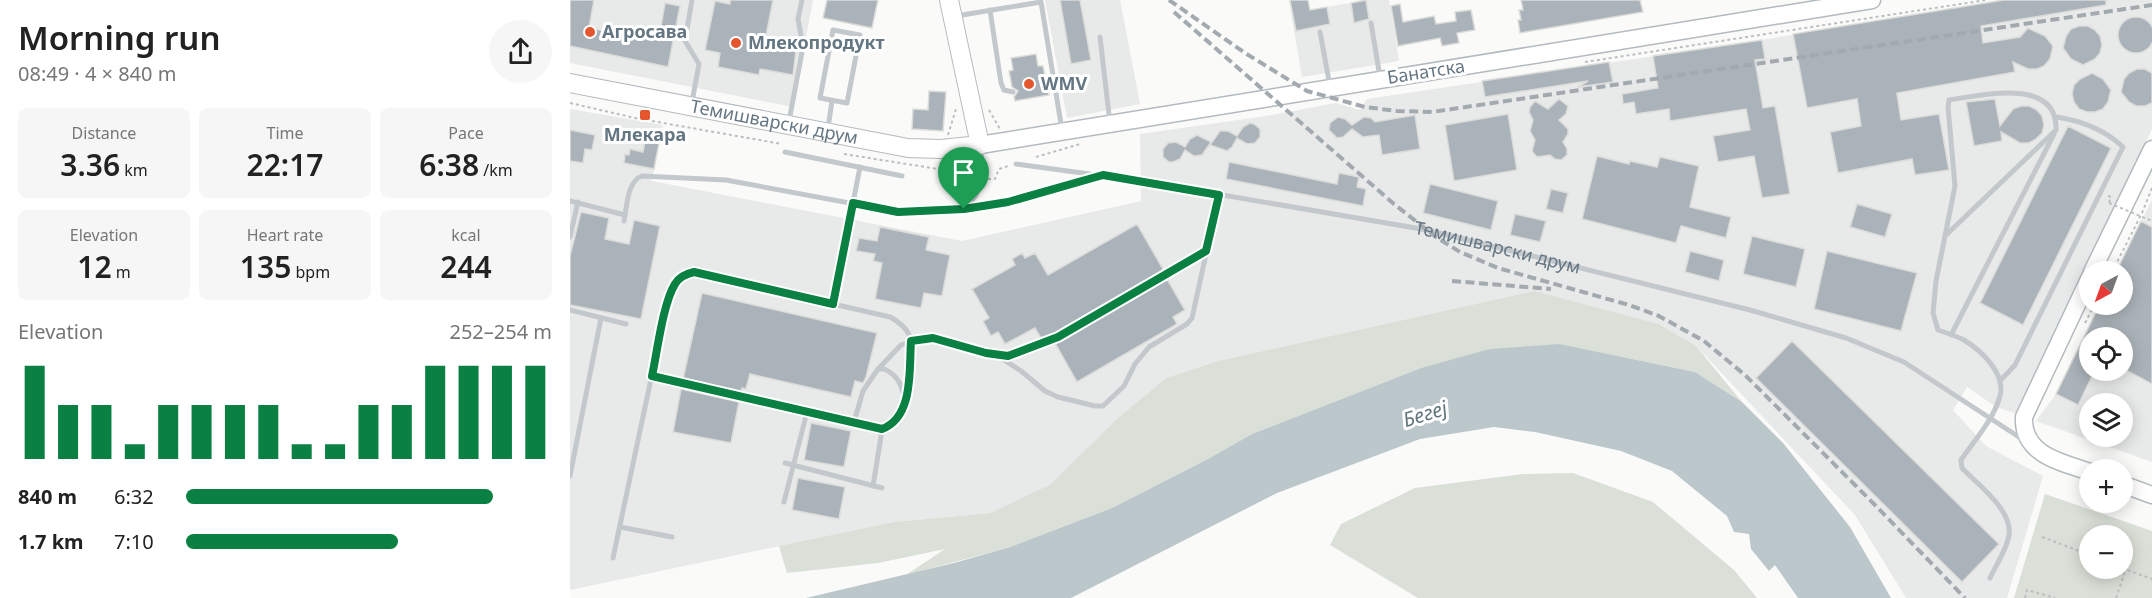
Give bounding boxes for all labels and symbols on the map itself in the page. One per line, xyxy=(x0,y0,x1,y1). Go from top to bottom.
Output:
place label: Агросава xyxy=(602,19,687,43)
marker: Агросава xyxy=(583,25,597,39)
place label: Млекопродукт xyxy=(748,30,885,54)
marker: Млекопродукт xyxy=(729,36,743,50)
street label: Банатска xyxy=(1385,53,1466,89)
place label: WMV xyxy=(1041,71,1087,95)
marker: WMV xyxy=(1022,77,1036,91)
street label: Темишварски друм xyxy=(689,93,860,149)
marker: Млекара xyxy=(638,108,652,122)
place label: Млекара xyxy=(604,122,686,146)
pin xyxy=(938,147,989,209)
street label: Темишварски друм xyxy=(1413,215,1583,279)
north arrow xyxy=(2079,261,2133,315)
water label: Бегеј xyxy=(1400,394,1451,433)

